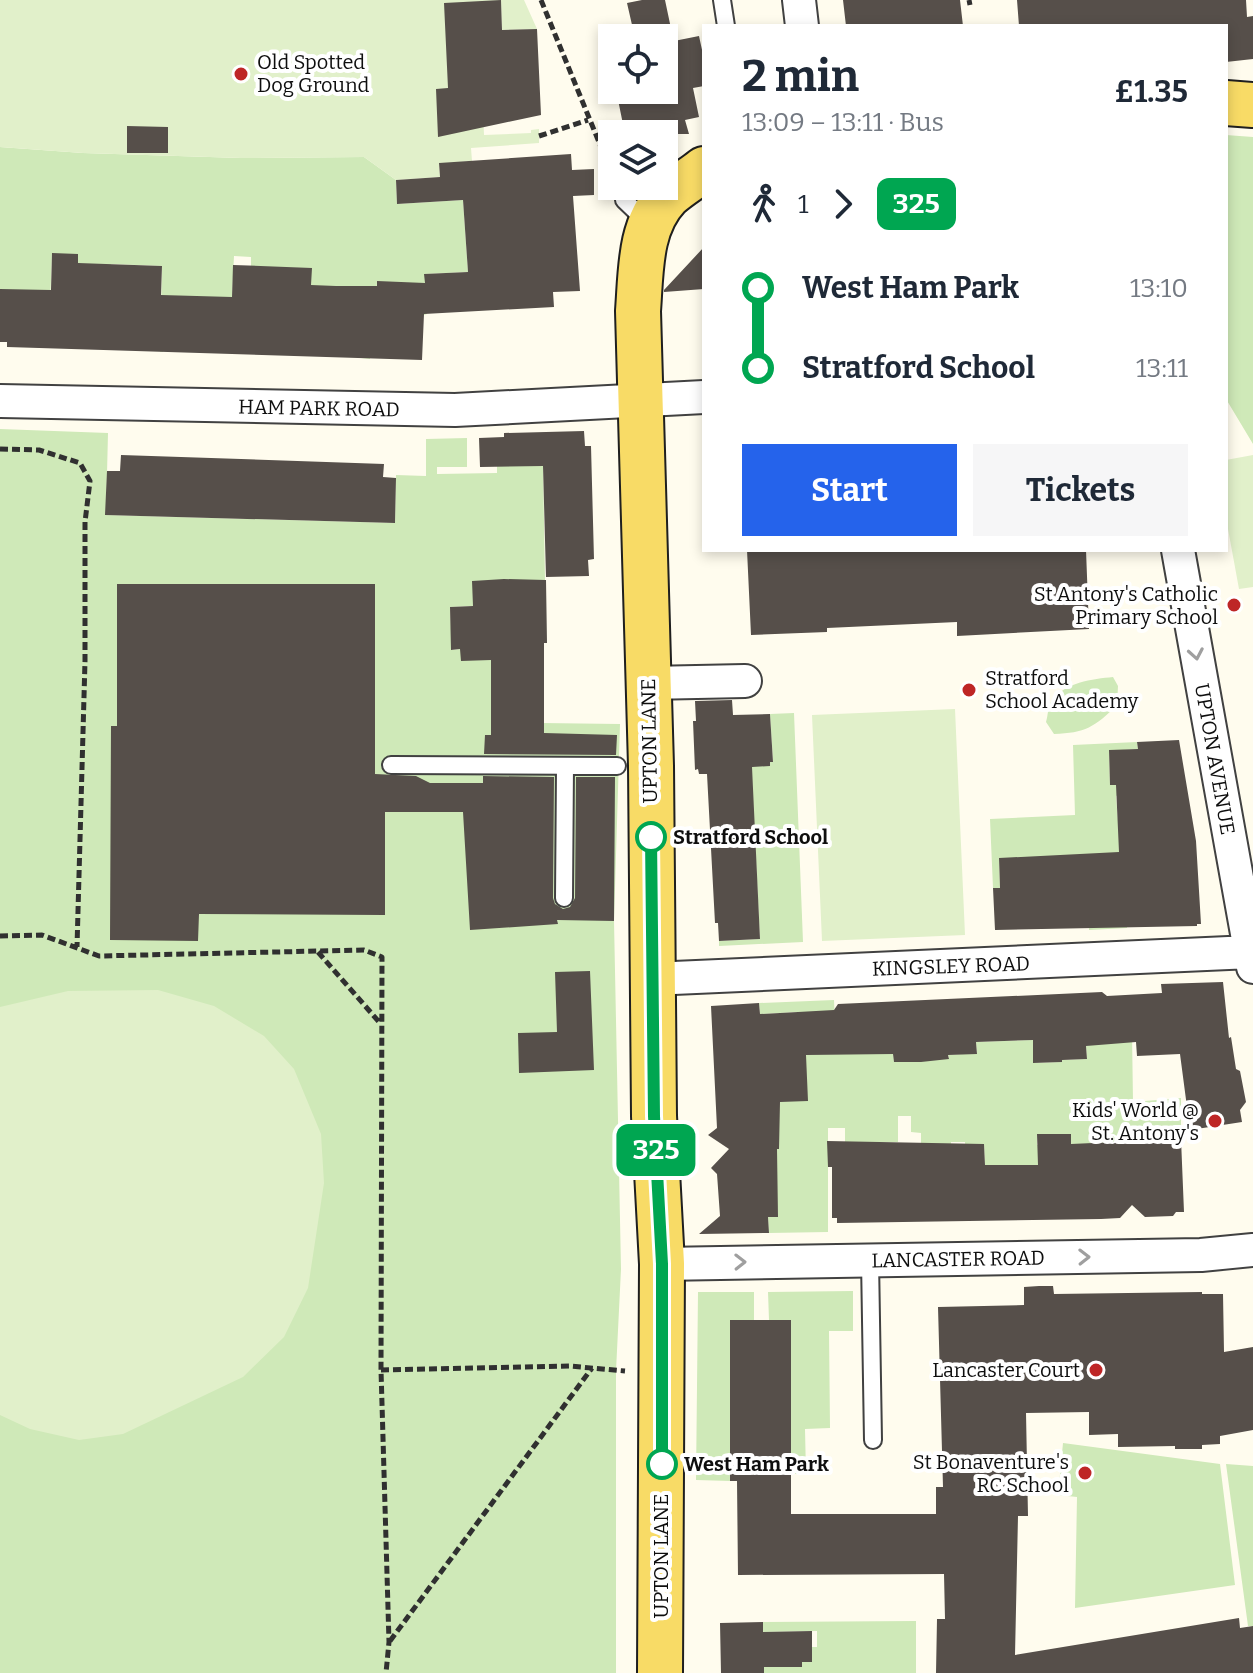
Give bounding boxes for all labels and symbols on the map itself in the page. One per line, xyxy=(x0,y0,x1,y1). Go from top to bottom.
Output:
place label: Old Spotted Dog Ground xyxy=(257,50,370,97)
marker: Old Spotted Dog Ground xyxy=(232,65,250,83)
street label: HAM PARK ROAD xyxy=(238,395,400,421)
place label: St Antony's Catholic Primary School xyxy=(1034,582,1218,629)
marker: St Antony's Catholic Primary School xyxy=(1225,596,1243,614)
one-way arrow xyxy=(1187,648,1204,661)
place label: Stratford School Academy xyxy=(985,666,1139,713)
street label: UPTON LANE xyxy=(636,678,662,804)
marker: Stratford School Academy xyxy=(960,681,978,699)
street label: UPTON AVENUE xyxy=(1190,681,1240,837)
marker: Stratford School xyxy=(636,822,666,852)
place label: Stratford School xyxy=(673,825,828,849)
street label: KINGSLEY ROAD xyxy=(872,951,1030,981)
place label: Kids' World @ St. Antony's xyxy=(1072,1098,1199,1145)
marker: Kids' World @ St. Antony's xyxy=(1206,1112,1224,1130)
line badge: 325 xyxy=(610,1124,702,1176)
street label: LANCASTER ROAD xyxy=(871,1245,1045,1273)
one-way arrow xyxy=(1078,1248,1091,1266)
one-way arrow xyxy=(734,1254,747,1271)
place label: Lancaster Court xyxy=(932,1358,1080,1382)
marker: Lancaster Court xyxy=(1087,1361,1105,1379)
marker: West Ham Park xyxy=(647,1449,677,1479)
place label: St Bonaventure's RC School xyxy=(913,1450,1069,1497)
place label: West Ham Park xyxy=(684,1452,829,1476)
marker: St Bonaventure's RC School xyxy=(1076,1464,1094,1482)
street label: UPTON LANE xyxy=(649,1494,673,1618)

